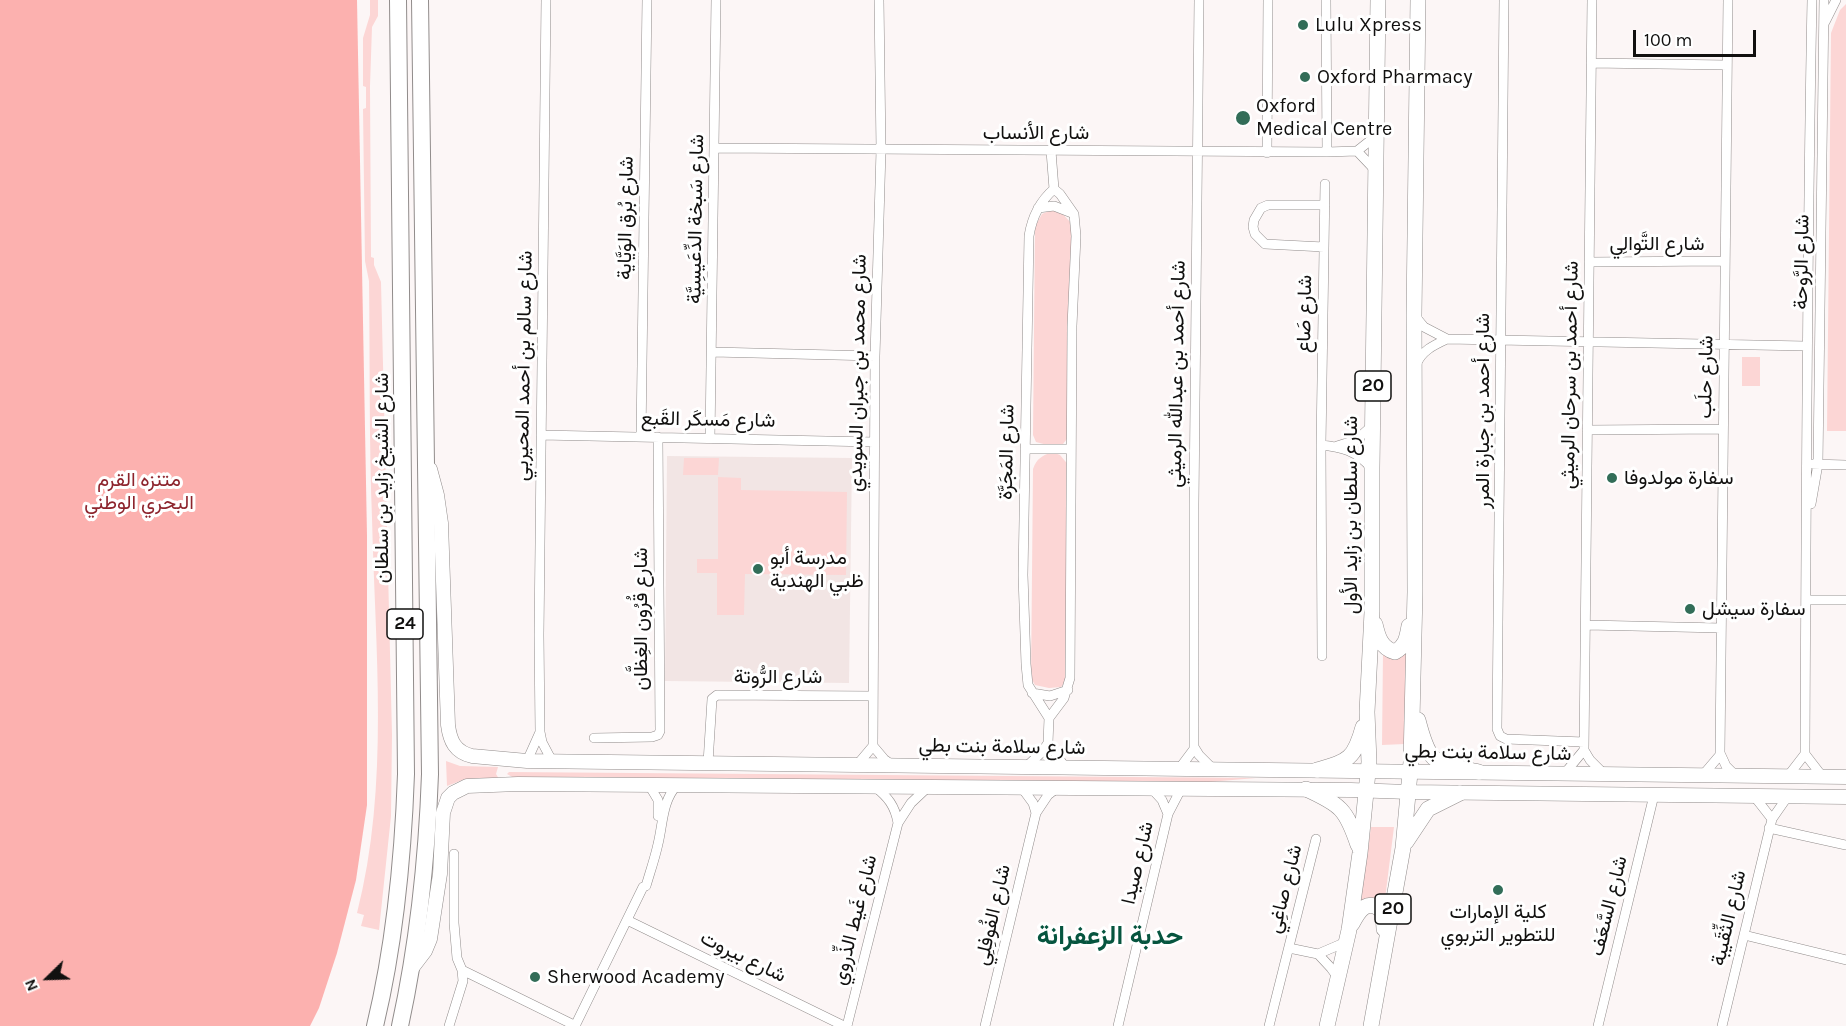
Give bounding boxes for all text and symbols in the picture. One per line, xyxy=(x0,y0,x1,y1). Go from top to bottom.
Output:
place label: Lulu Xpress xyxy=(1315,13,1422,37)
marker: Lulu Xpress xyxy=(1296,18,1310,32)
scale bar xyxy=(1636,18,1759,56)
text: 100 m xyxy=(1644,29,1692,51)
place label: Oxford Pharmacy xyxy=(1317,65,1472,89)
marker: Oxford Pharmacy xyxy=(1298,70,1312,84)
place label: Oxford Medical Centre xyxy=(1256,94,1392,141)
marker: Oxford Medical Centre xyxy=(1234,109,1252,127)
street label: شارع الأنساب xyxy=(983,121,1089,145)
street label: شارع سَبخة الدِّعَيسِيَّة xyxy=(683,134,709,304)
street label: شارع بُرق الوَيَّاية xyxy=(613,156,639,280)
street label: شارع الرَّوحة xyxy=(1789,214,1815,310)
street label: شارع التَّوالِي xyxy=(1610,232,1704,256)
street label: شارع سالم بن أحمد المحيربي xyxy=(510,251,538,481)
street label: شارع محمد بن جبران السويدي xyxy=(844,254,872,492)
street label: شارع أحمد بن عبدالله الرميثي xyxy=(1163,260,1191,488)
street label: شارع أحمد بن سرحان الرميثي xyxy=(1556,261,1584,489)
street label: شارع صَاع xyxy=(1292,275,1318,353)
street label: شارع أحمد بن جبارة المرر xyxy=(1471,313,1495,509)
street label: شارع حلَب xyxy=(1693,335,1719,419)
road number: 20 xyxy=(1355,371,1391,401)
street label: شارع الشيخ زايد بن سلطان xyxy=(370,373,394,583)
street label: شارع المَجَرَّة xyxy=(994,404,1020,500)
street label: شارع مَسكَر القَبع xyxy=(641,407,775,433)
street label: شارع سلطان بن زايد الأول xyxy=(1339,416,1363,614)
place label: سفارة مولدوفا xyxy=(1624,466,1734,490)
park label: متنزه القرم البحري الوطني xyxy=(84,468,194,515)
marker: سفارة مولدوفا xyxy=(1605,471,1619,485)
place label: مدرسة أبو ظبي الهندية xyxy=(770,546,864,593)
street label: شارع قُرُون الغِظَّان xyxy=(629,548,653,690)
marker: مدرسة أبو ظبي الهندية xyxy=(751,562,765,576)
place label: سفارة سيشل xyxy=(1702,597,1806,621)
marker: سفارة سيشل xyxy=(1683,602,1697,616)
road number: 24 xyxy=(387,609,423,639)
street label: شارع الرُّوتة xyxy=(734,665,822,689)
street label: شارع سلامة بنت بطي xyxy=(918,734,1086,760)
street label: شارع سلامة بنت بطي xyxy=(1404,740,1572,766)
street label: شارع صيدا xyxy=(1117,819,1159,907)
street label: شارع صاغِي xyxy=(1262,842,1308,936)
street label: شارع غَيط الذِّروي xyxy=(827,852,883,988)
street label: شارع السَّعَف xyxy=(1585,853,1633,959)
street label: شارع الفُوفِلِي xyxy=(970,862,1016,968)
street label: شارع الثِّقَيبة xyxy=(1706,868,1752,968)
marker: كلية الإمارات للتطوير التربوي xyxy=(1491,883,1505,897)
road number: 20 xyxy=(1375,894,1411,924)
place label: كلية الإمارات للتطوير التربوي xyxy=(1441,900,1555,947)
district label: حدبة الزعفرانة xyxy=(1037,921,1183,953)
street label: شارع بيروت xyxy=(696,926,790,988)
north arrow xyxy=(18,948,78,1008)
place label: Sherwood Academy xyxy=(547,965,725,989)
marker: Sherwood Academy xyxy=(528,970,542,984)
text: N xyxy=(20,976,42,994)

